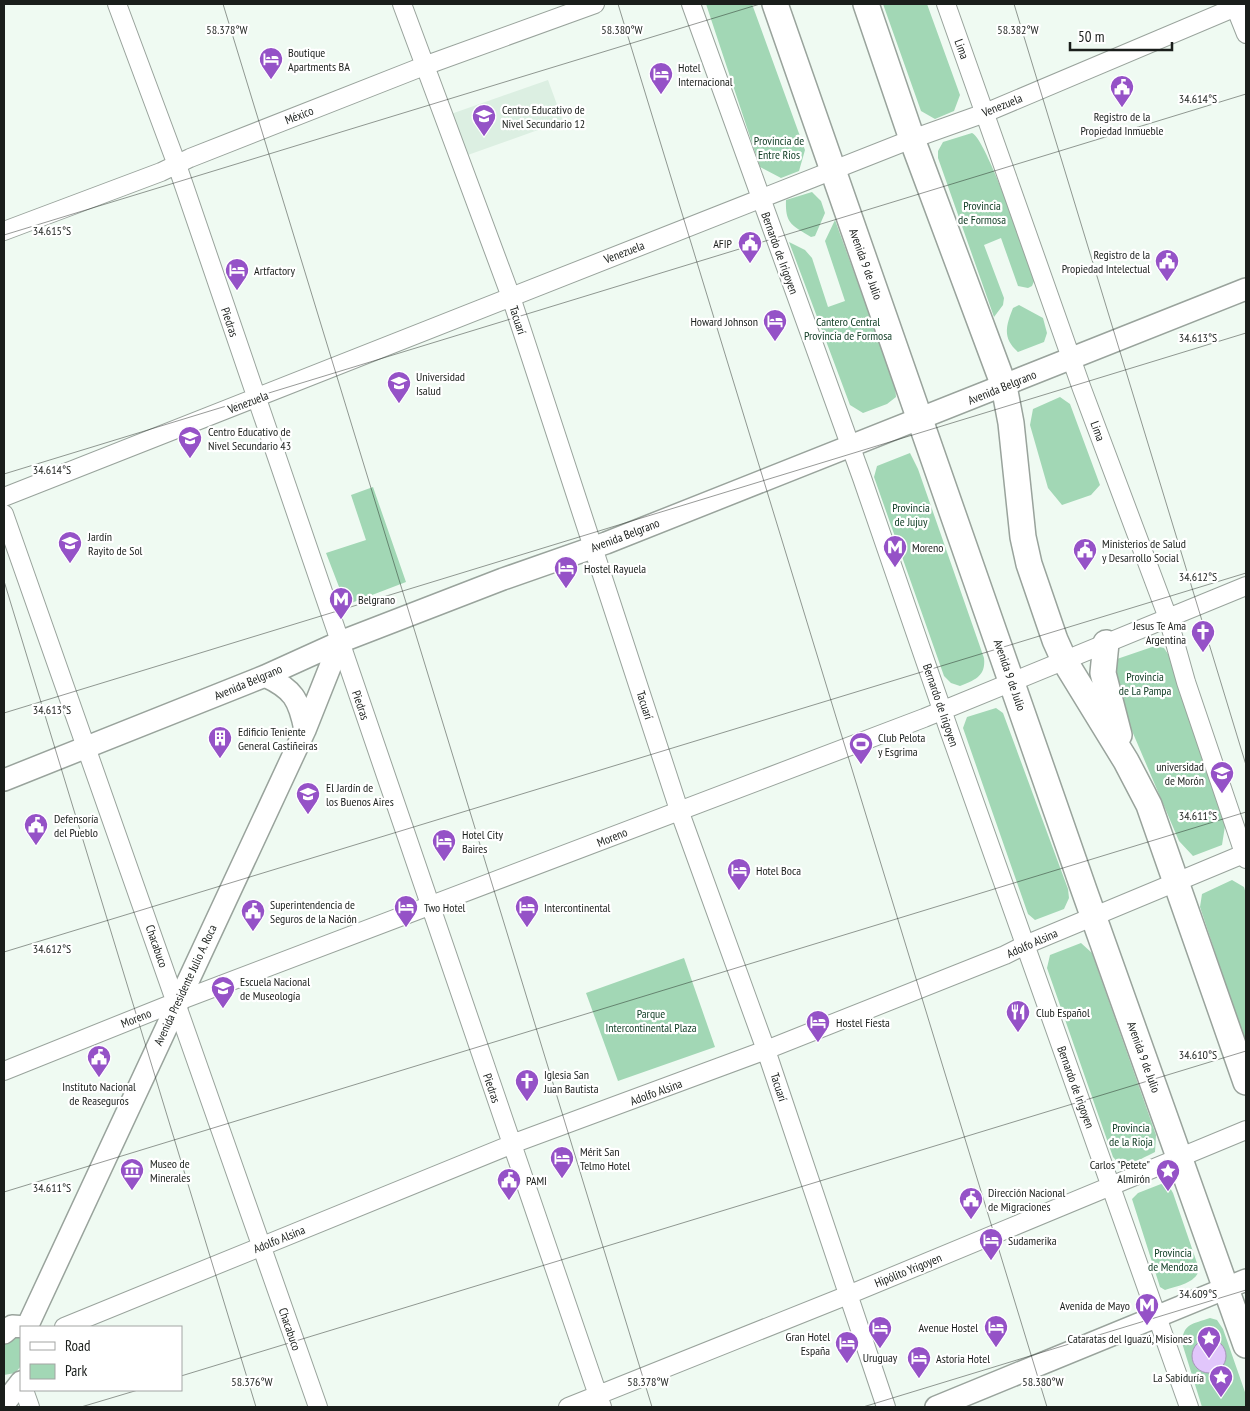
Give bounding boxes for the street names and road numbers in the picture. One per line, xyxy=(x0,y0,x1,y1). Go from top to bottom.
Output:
street label: Lima xyxy=(951,37,973,61)
street label: Venezuela xyxy=(979,90,1025,120)
street label: México xyxy=(283,103,315,127)
street label: Bernardo de Irigoyen xyxy=(758,210,802,296)
street label: Avenida 9 de Julio xyxy=(846,226,886,302)
street label: Venezuela xyxy=(601,237,647,267)
street label: Tacuarí xyxy=(506,304,530,337)
street label: Piedras xyxy=(218,305,242,339)
street label: Avenida Belgrano xyxy=(966,366,1038,408)
street label: Venezuela xyxy=(225,387,271,417)
street label: Lima xyxy=(1087,419,1109,443)
street label: Avenida Belgrano xyxy=(588,515,662,555)
street label: Avenida 9 de Julio xyxy=(991,637,1029,713)
street label: Avenida Belgrano xyxy=(212,661,284,703)
street label: Bernardo de Irigoyen xyxy=(920,662,962,748)
street label: Piedras xyxy=(349,688,373,722)
street label: Tacuarí xyxy=(633,689,657,722)
street label: Moreno xyxy=(595,824,629,850)
street label: Avenida Presidente Julio A. Roca xyxy=(150,922,220,1048)
street label: Chacabuco xyxy=(143,923,171,969)
street label: Adolfo Alsina xyxy=(1004,925,1060,961)
street label: Moreno xyxy=(119,1005,153,1031)
street label: Avenida 9 de Julio xyxy=(1124,1019,1164,1095)
street label: Bernardo de Irigoyen xyxy=(1054,1044,1098,1130)
street label: Piedras xyxy=(480,1071,504,1105)
street label: Tacuarí xyxy=(767,1071,791,1104)
street label: Adolfo Alsina xyxy=(628,1076,684,1108)
street label: Adolfo Alsina xyxy=(251,1222,307,1256)
street label: Hipólito Yrigoyen xyxy=(872,1250,944,1290)
street label: Chacabuco xyxy=(276,1306,304,1352)

